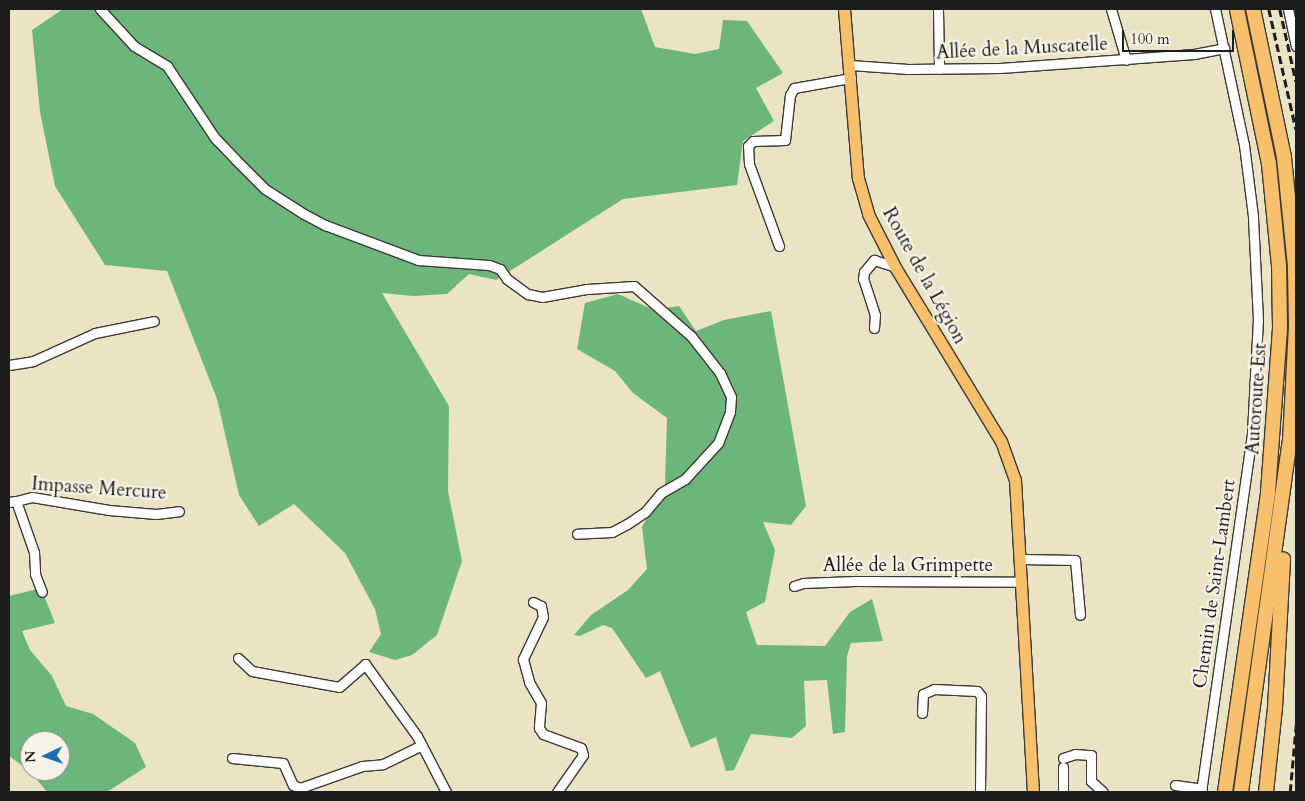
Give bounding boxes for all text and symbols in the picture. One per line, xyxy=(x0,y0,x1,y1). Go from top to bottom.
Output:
scale bar xyxy=(1125,20,1238,52)
text: 100 m xyxy=(1130,29,1170,49)
street label: Allée de la Muscatelle xyxy=(936,33,1108,65)
street label: Route de la Légion xyxy=(877,204,971,348)
street label: Autoroute Est xyxy=(1242,343,1272,455)
street label: Impasse Mercure xyxy=(31,473,167,505)
street label: Chemin de Saint-Lambert xyxy=(1189,478,1241,690)
street label: Allée de la Grimpette xyxy=(823,555,993,577)
north arrow xyxy=(20,731,70,781)
text: N xyxy=(21,750,40,763)

